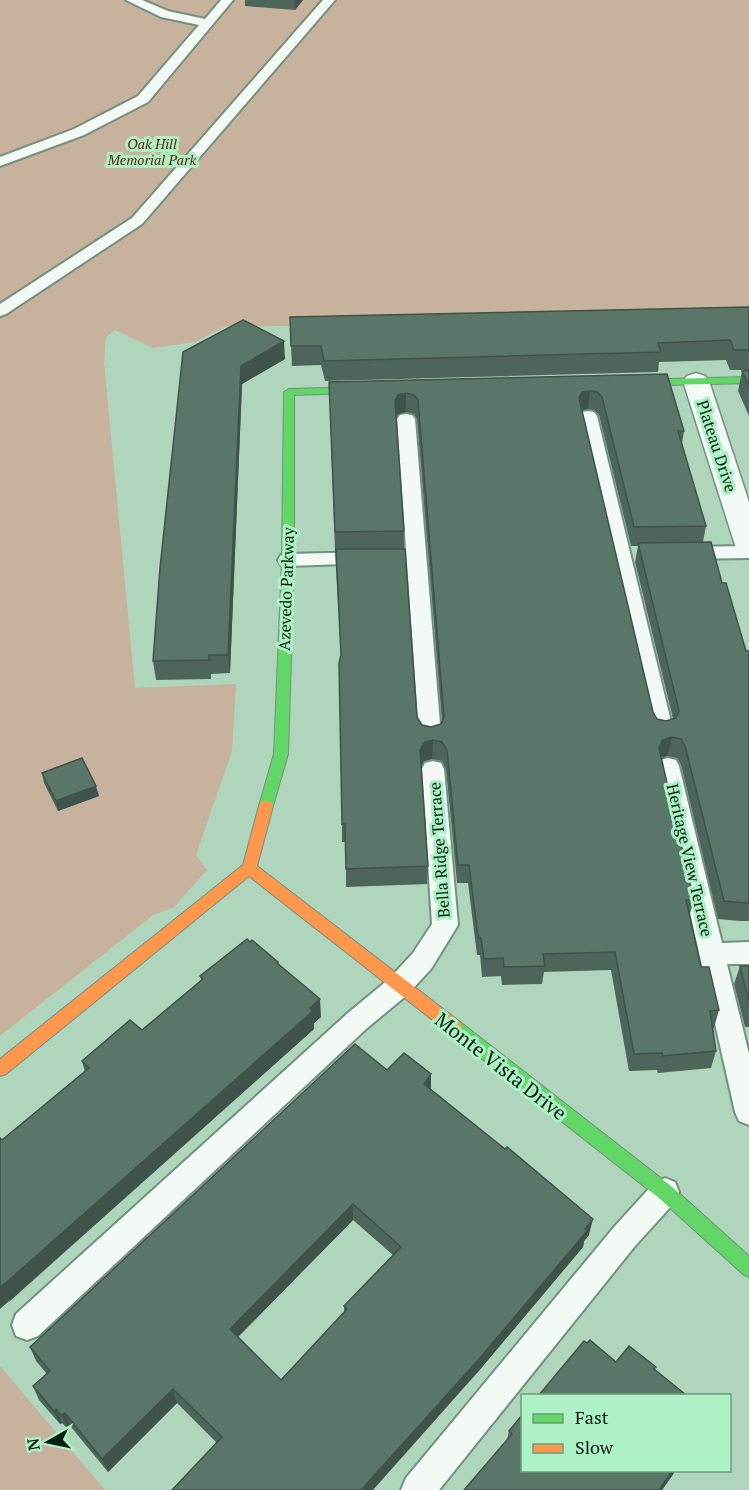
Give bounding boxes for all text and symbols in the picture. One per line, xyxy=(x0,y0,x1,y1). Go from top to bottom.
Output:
park label: Oak Hill Memorial Park xyxy=(107,134,196,169)
street label: Plateau Drive xyxy=(692,397,742,495)
street label: Azevedo Parkway xyxy=(273,526,299,651)
street label: Bella Ridge Terrace xyxy=(423,781,455,919)
street label: Heritage View Terrace xyxy=(662,781,718,939)
street label: Monte Vista Drive xyxy=(429,1006,573,1126)
legend xyxy=(521,1394,731,1472)
text: Fast xyxy=(575,1405,609,1429)
north arrow xyxy=(18,1412,78,1472)
text: Slow xyxy=(575,1435,614,1459)
text: N xyxy=(21,1437,45,1452)

